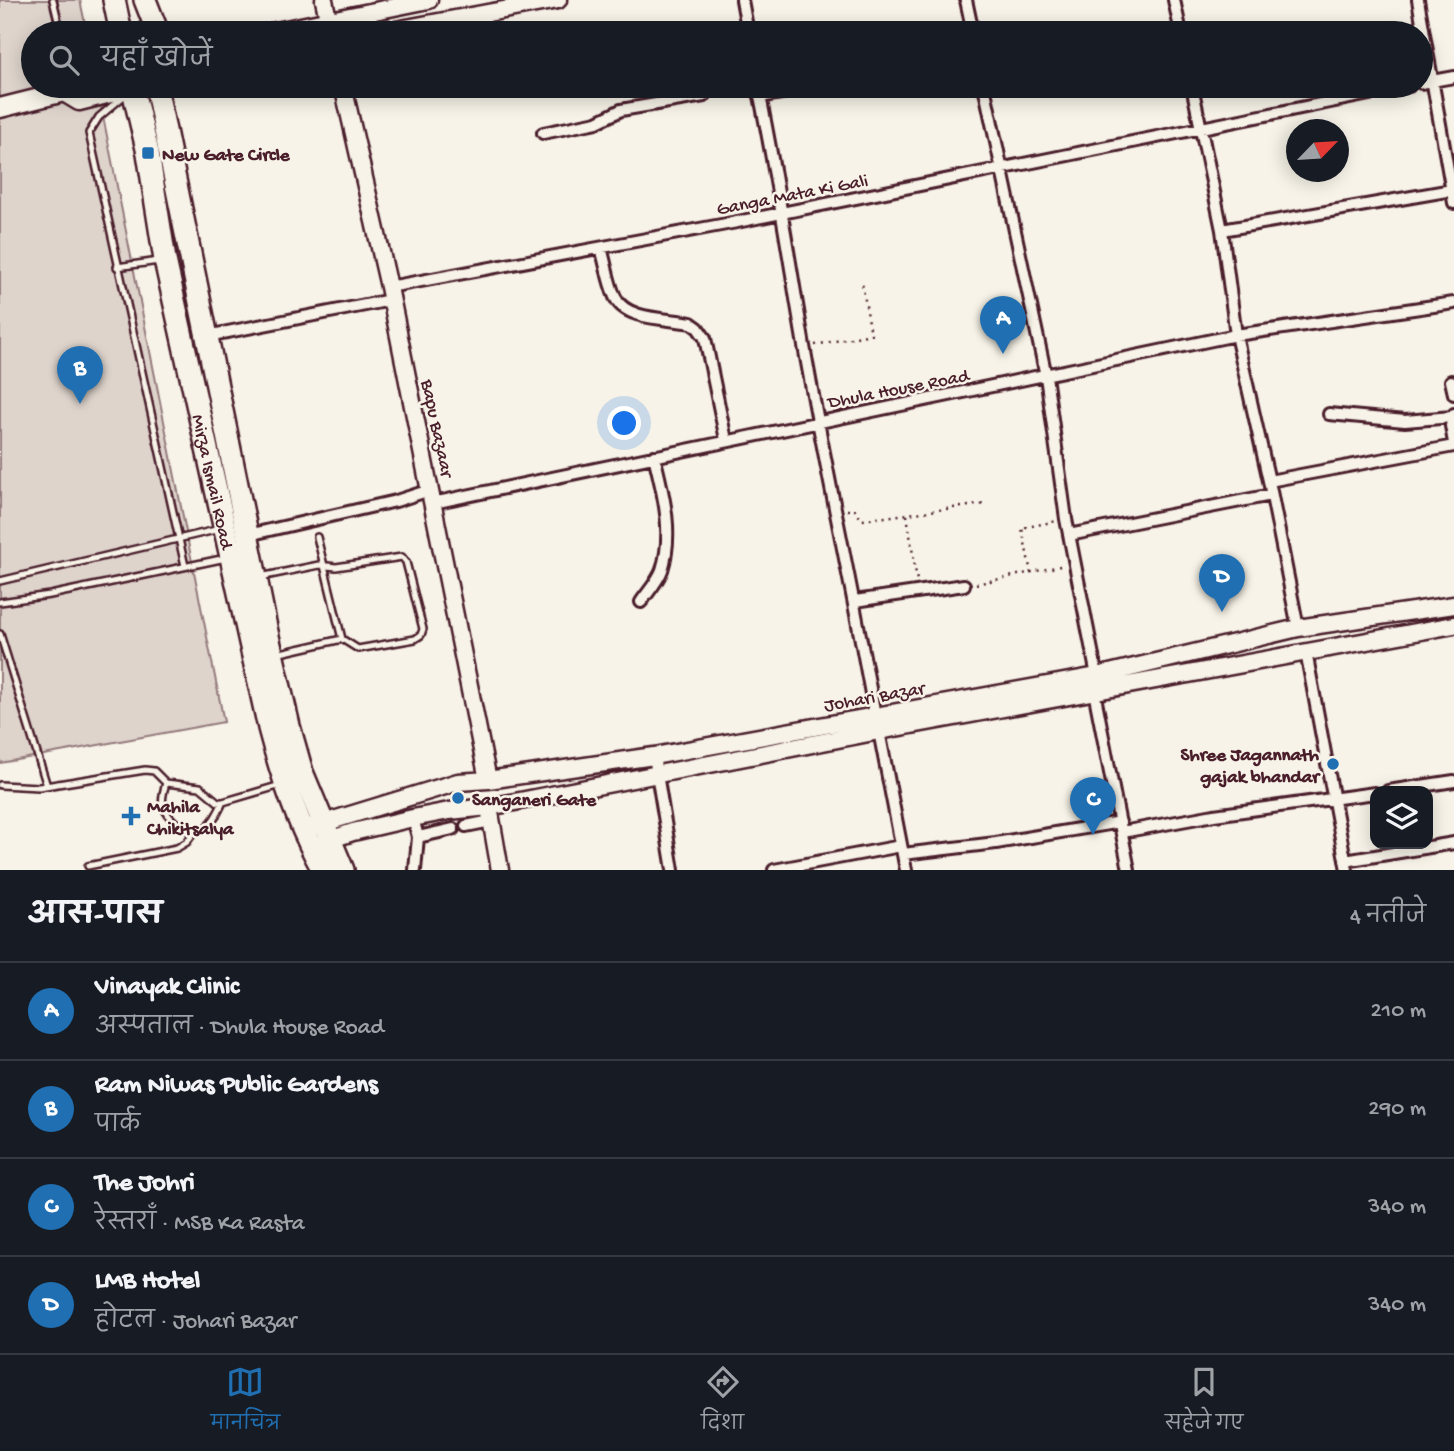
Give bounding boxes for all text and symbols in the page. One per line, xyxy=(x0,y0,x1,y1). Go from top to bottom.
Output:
search box xyxy=(21,21,1433,98)
icon: search xyxy=(45,41,83,79)
text: यहाँ खोजें xyxy=(101,46,212,77)
north arrow xyxy=(1286,119,1349,182)
marker: New Gate Circle xyxy=(140,145,156,161)
place label: New Gate Circle xyxy=(162,145,291,168)
street label: Ganga Mata Ki Gali xyxy=(715,170,870,222)
pin: A xyxy=(980,296,1026,354)
pin: B xyxy=(57,346,103,404)
street label: Dhula House Road xyxy=(824,365,973,416)
street label: Bapu Bazaar xyxy=(414,377,458,482)
your location xyxy=(607,406,641,440)
street label: Mirza Ismail Road xyxy=(185,413,237,554)
pin: D xyxy=(1199,554,1245,612)
street label: Johari Bazar xyxy=(822,678,929,719)
place label: Shree Jagannath gajak bhandar xyxy=(1181,745,1321,790)
marker: Shree Jagannath gajak bhandar xyxy=(1325,756,1341,772)
pin: C xyxy=(1070,777,1116,835)
map controls xyxy=(1370,786,1433,849)
button: layers xyxy=(1370,786,1433,849)
marker: Sanganeri Gate xyxy=(450,790,466,806)
place label: Sanganeri Gate xyxy=(472,790,597,813)
place label: Mahila Chikitsalya xyxy=(146,797,235,842)
marker: Mahila Chikitsalya xyxy=(121,806,141,826)
text: आस-पास xyxy=(28,900,162,935)
text: 4 नतीजे xyxy=(1350,904,1426,931)
text: Vinayak Clinic xyxy=(95,973,239,1004)
text: A xyxy=(44,998,58,1025)
text: 210 m xyxy=(1371,998,1426,1025)
text: अस्पताल · Dhula House Road xyxy=(95,1015,384,1042)
text: Ram Niwas Public Gardens xyxy=(95,1071,378,1102)
text: B xyxy=(45,1096,57,1123)
text: 290 m xyxy=(1368,1096,1426,1123)
text: पार्क xyxy=(95,1113,140,1140)
text: The Johri xyxy=(95,1169,195,1200)
text: C xyxy=(45,1194,57,1221)
text: 340 m xyxy=(1368,1194,1426,1221)
text: रेस्तराँ · MSB Ka Rasta xyxy=(95,1211,304,1238)
text: LMB Hotel xyxy=(95,1267,200,1298)
text: D xyxy=(44,1292,59,1319)
text: 340 m xyxy=(1368,1292,1426,1319)
text: होटल · Johari Bazar xyxy=(95,1309,296,1336)
tab: मानचित्र xyxy=(210,1363,280,1443)
tab: दिशा xyxy=(701,1363,744,1443)
tab: सहेजे गए xyxy=(1165,1363,1244,1443)

